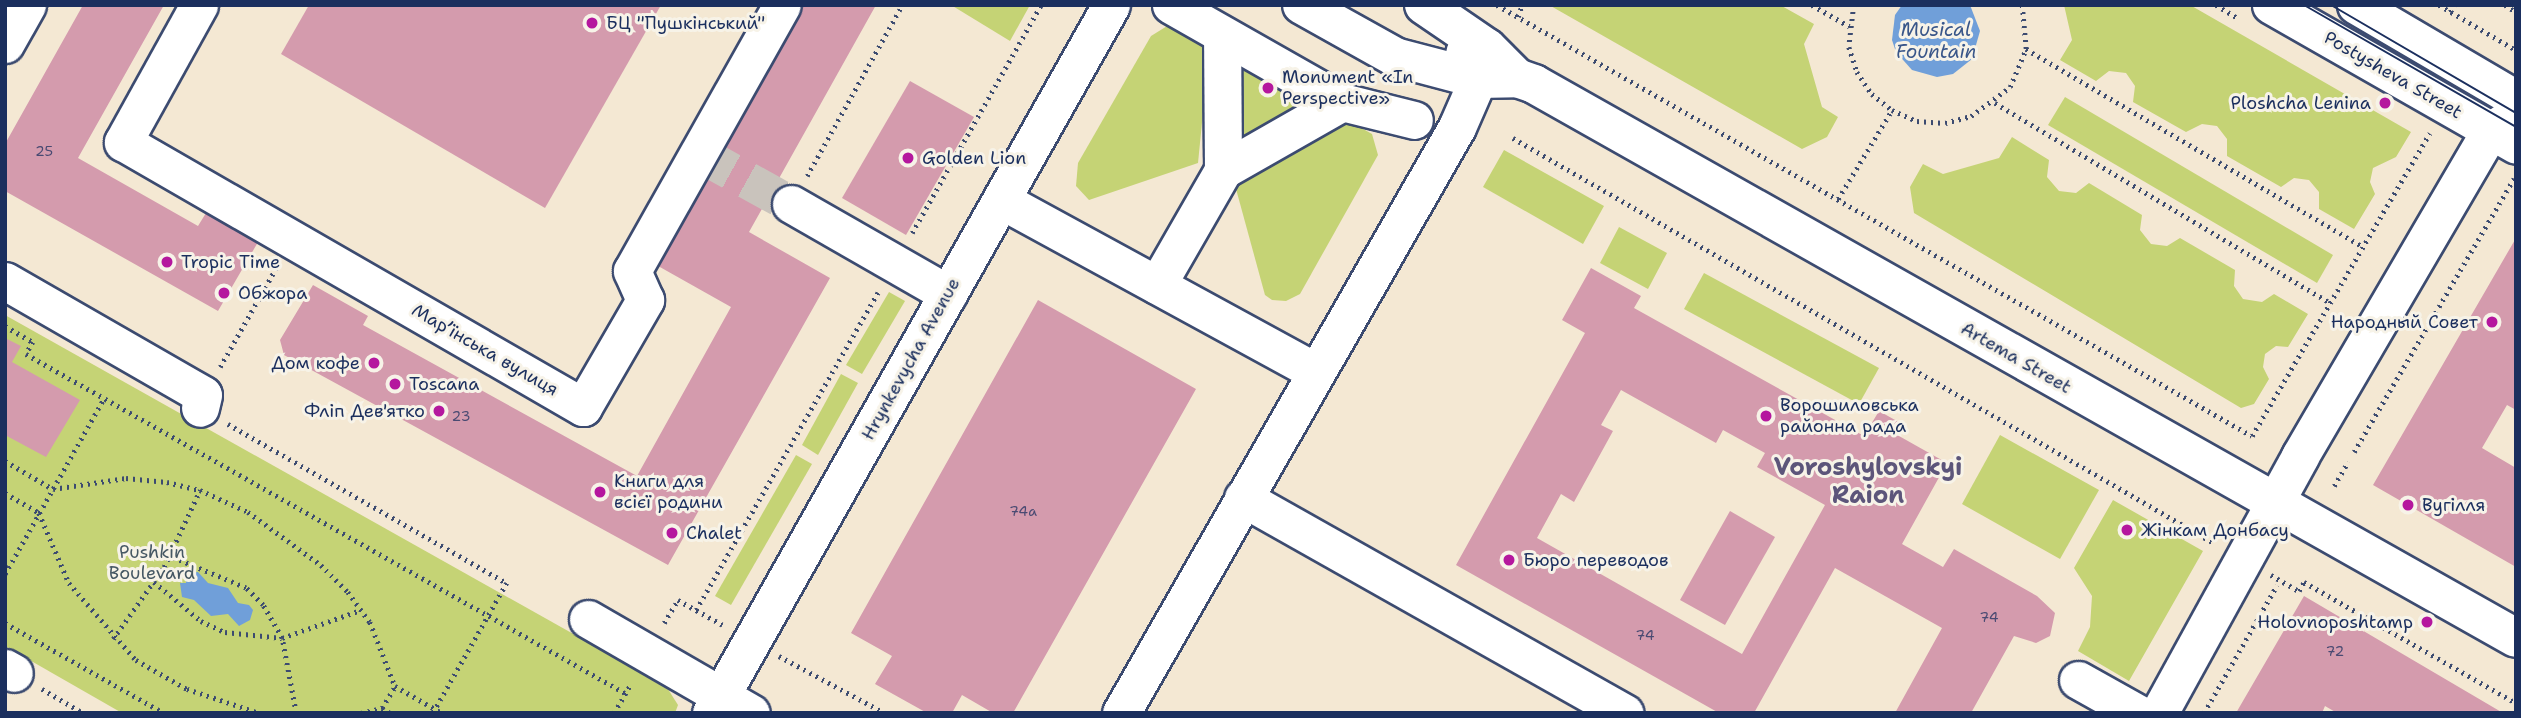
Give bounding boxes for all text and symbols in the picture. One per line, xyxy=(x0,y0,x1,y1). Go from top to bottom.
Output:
place label: БЦ "Пушкінський" xyxy=(606,12,765,34)
marker: БЦ "Пушкінський" xyxy=(584,15,600,31)
water label: Musical Fountain xyxy=(1896,19,1976,63)
street label: Postysheva Street xyxy=(2320,27,2466,123)
place label: Monument «In Perspective» xyxy=(1282,67,1413,110)
marker: Monument «In Perspective» xyxy=(1260,80,1276,96)
place label: Ploshcha Lenina xyxy=(2231,92,2371,114)
marker: Ploshcha Lenina xyxy=(2377,95,2393,111)
house number: 25 xyxy=(35,143,53,159)
place label: Golden Lion xyxy=(922,147,1026,169)
marker: Golden Lion xyxy=(900,150,916,166)
place label: Tropic Time xyxy=(181,251,280,273)
marker: Tropic Time xyxy=(159,254,175,270)
street label: Hrynkevycha Avenue xyxy=(857,274,965,444)
place label: Обжора xyxy=(238,282,307,304)
marker: Обжора xyxy=(216,285,232,301)
street label: Мар’їнська вулиця xyxy=(408,299,562,401)
place label: Народный Совет xyxy=(2331,311,2478,333)
marker: Народный Совет xyxy=(2484,314,2500,330)
street label: Artema Street xyxy=(1957,318,2075,398)
place label: Дом кофе xyxy=(272,352,360,374)
marker: Дом кофе xyxy=(366,355,382,371)
place label: Toscana xyxy=(409,373,479,395)
marker: Toscana xyxy=(387,376,403,392)
place label: Ворошиловська районна рада xyxy=(1780,395,1919,438)
place label: Фліп Дев'ятко xyxy=(304,400,425,422)
marker: Фліп Дев'ятко xyxy=(431,403,447,419)
house number: 23 xyxy=(452,408,470,424)
marker: Ворошиловська районна рада xyxy=(1758,408,1774,424)
district label: Voroshylovskyi Raion xyxy=(1774,454,1962,510)
place label: Книги для всієї родини xyxy=(614,471,723,514)
marker: Книги для всієї родини xyxy=(592,484,608,500)
place label: Вугілля xyxy=(2422,494,2485,516)
marker: Вугілля xyxy=(2400,497,2416,513)
house number: 74а xyxy=(1009,503,1037,519)
place label: Жінкам Донбасу xyxy=(2141,519,2289,541)
place label: Chalet xyxy=(686,522,742,544)
marker: Жінкам Донбасу xyxy=(2119,522,2135,538)
marker: Chalet xyxy=(664,525,680,541)
park label: Pushkin Boulevard xyxy=(109,542,195,584)
place label: Бюро переводов xyxy=(1523,549,1669,571)
marker: Бюро переводов xyxy=(1501,552,1517,568)
house number: 74 xyxy=(1980,609,1998,625)
place label: Holovnoposhtamp xyxy=(2257,611,2413,633)
marker: Holovnoposhtamp xyxy=(2419,614,2435,630)
house number: 74 xyxy=(1636,627,1654,643)
house number: 72 xyxy=(2326,643,2344,659)

